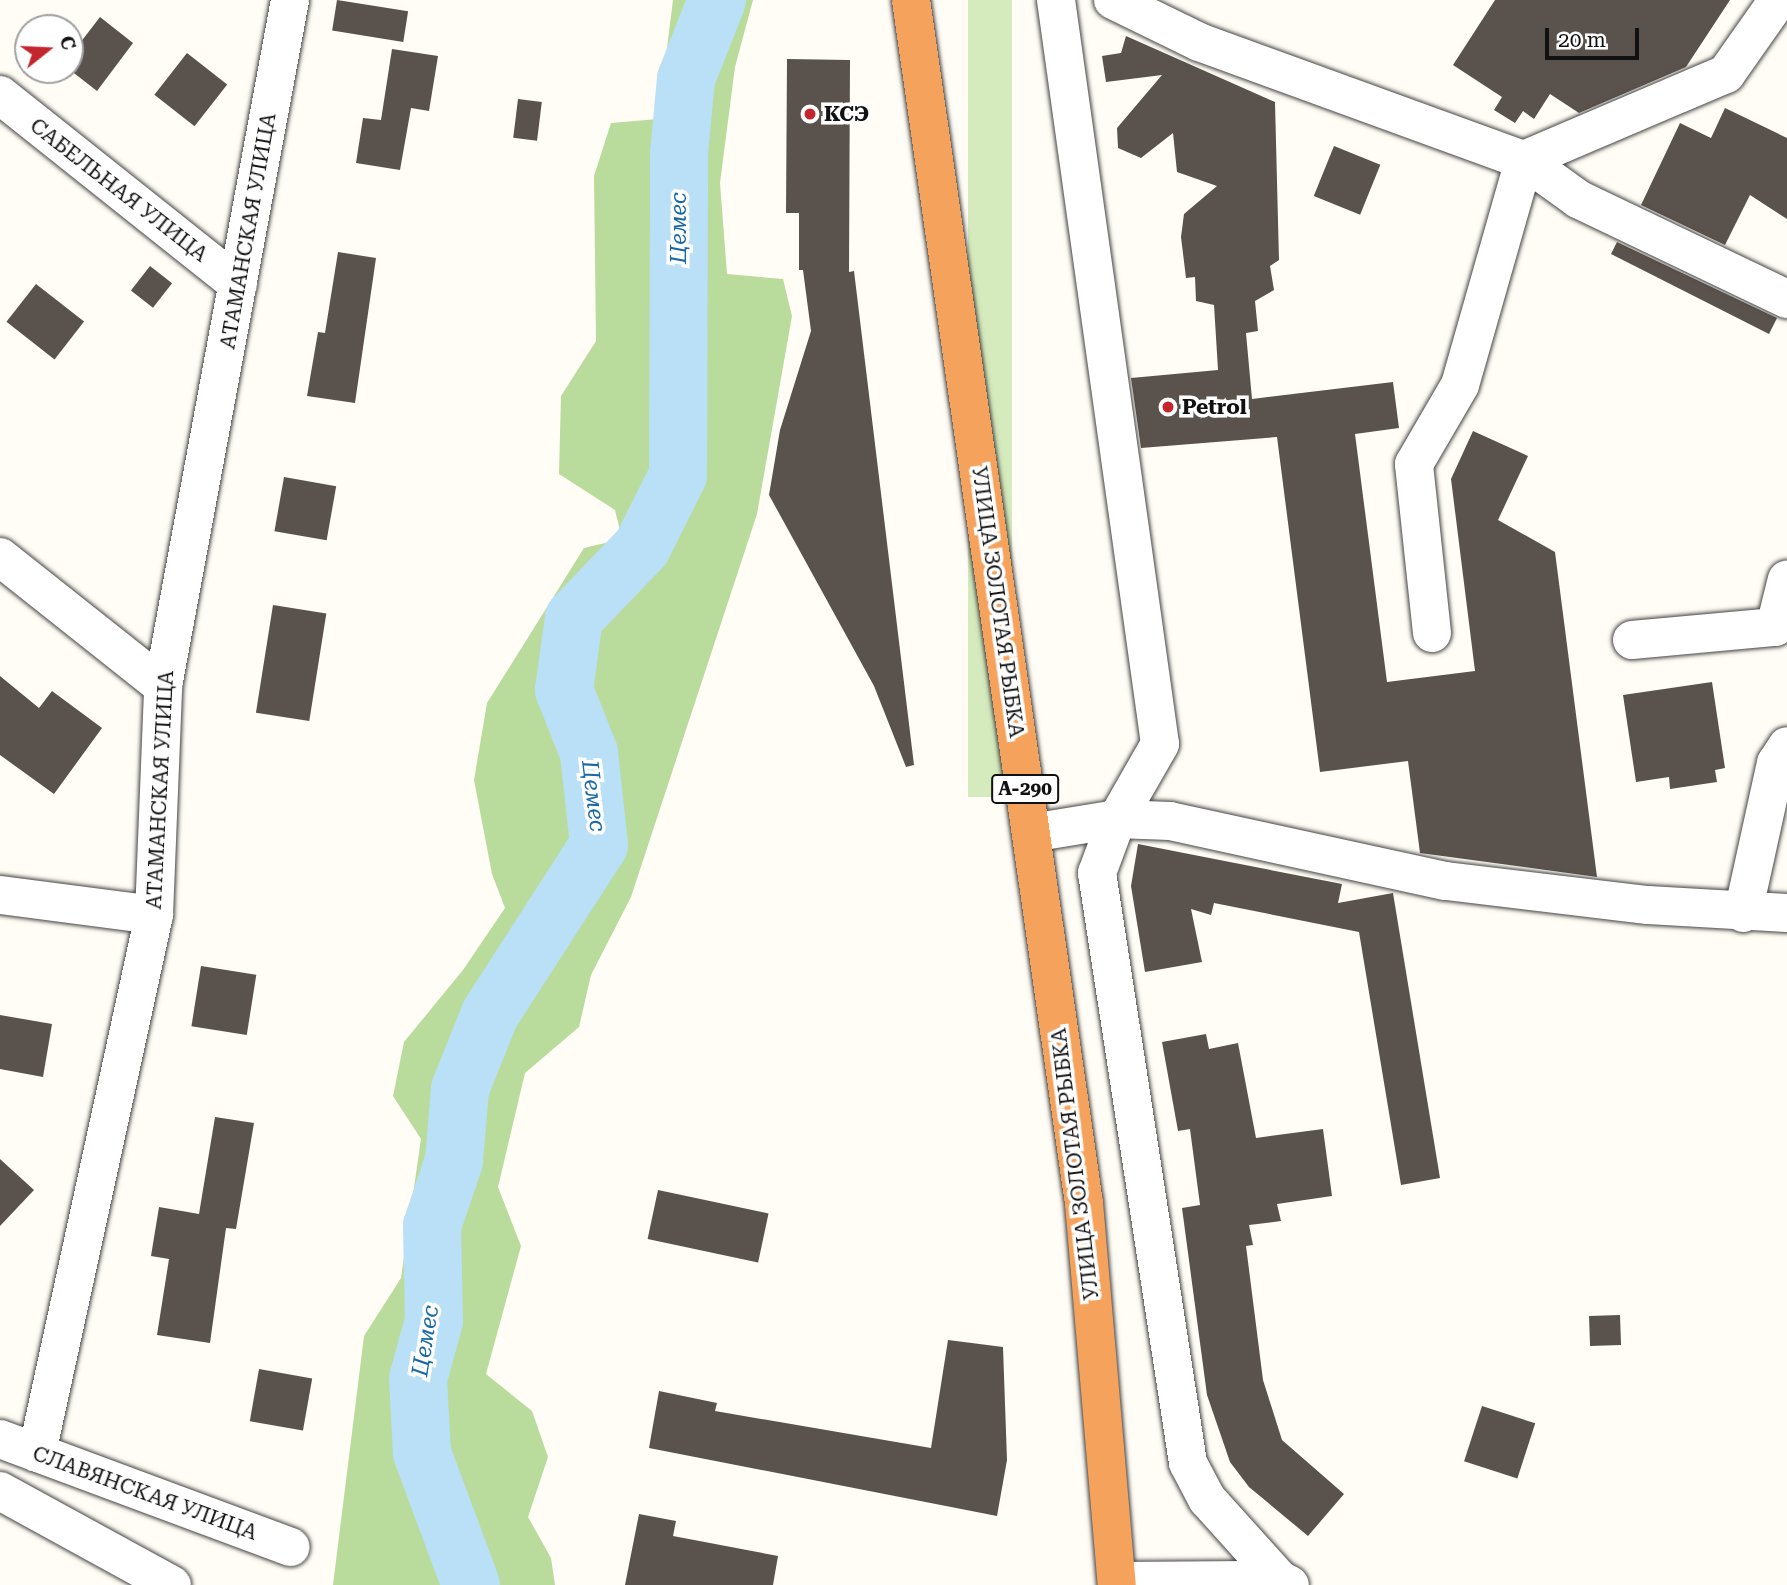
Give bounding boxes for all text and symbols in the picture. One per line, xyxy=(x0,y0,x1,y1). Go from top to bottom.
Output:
north arrow xyxy=(14,14,84,84)
scale bar xyxy=(1549,14,1644,58)
text: 20 m xyxy=(1558,28,1606,52)
text: С xyxy=(55,33,81,53)
place label: КСЭ xyxy=(824,101,869,127)
marker: КСЭ xyxy=(802,106,818,122)
street label: АТАМАНСКАЯ УЛИЦА xyxy=(215,111,281,351)
street label: САБЕЛЬНАЯ УЛИЦА xyxy=(25,113,213,267)
water label: Цемес xyxy=(665,192,693,264)
place label: Petrol xyxy=(1182,394,1247,420)
marker: Petrol xyxy=(1160,399,1176,415)
street label: УЛИЦА ЗОЛОТАЯ РЫБКА xyxy=(966,465,1030,739)
street label: АТАМАНСКАЯ УЛИЦА xyxy=(141,670,179,910)
water label: Цемес xyxy=(575,759,611,833)
road number: А-290 xyxy=(990,774,1060,804)
street label: УЛИЦА ЗОЛОТАЯ РЫБКА xyxy=(1046,1027,1104,1301)
water label: Цемес xyxy=(407,1303,445,1379)
street label: СЛАВЯНСКАЯ УЛИЦА xyxy=(29,1441,261,1545)

